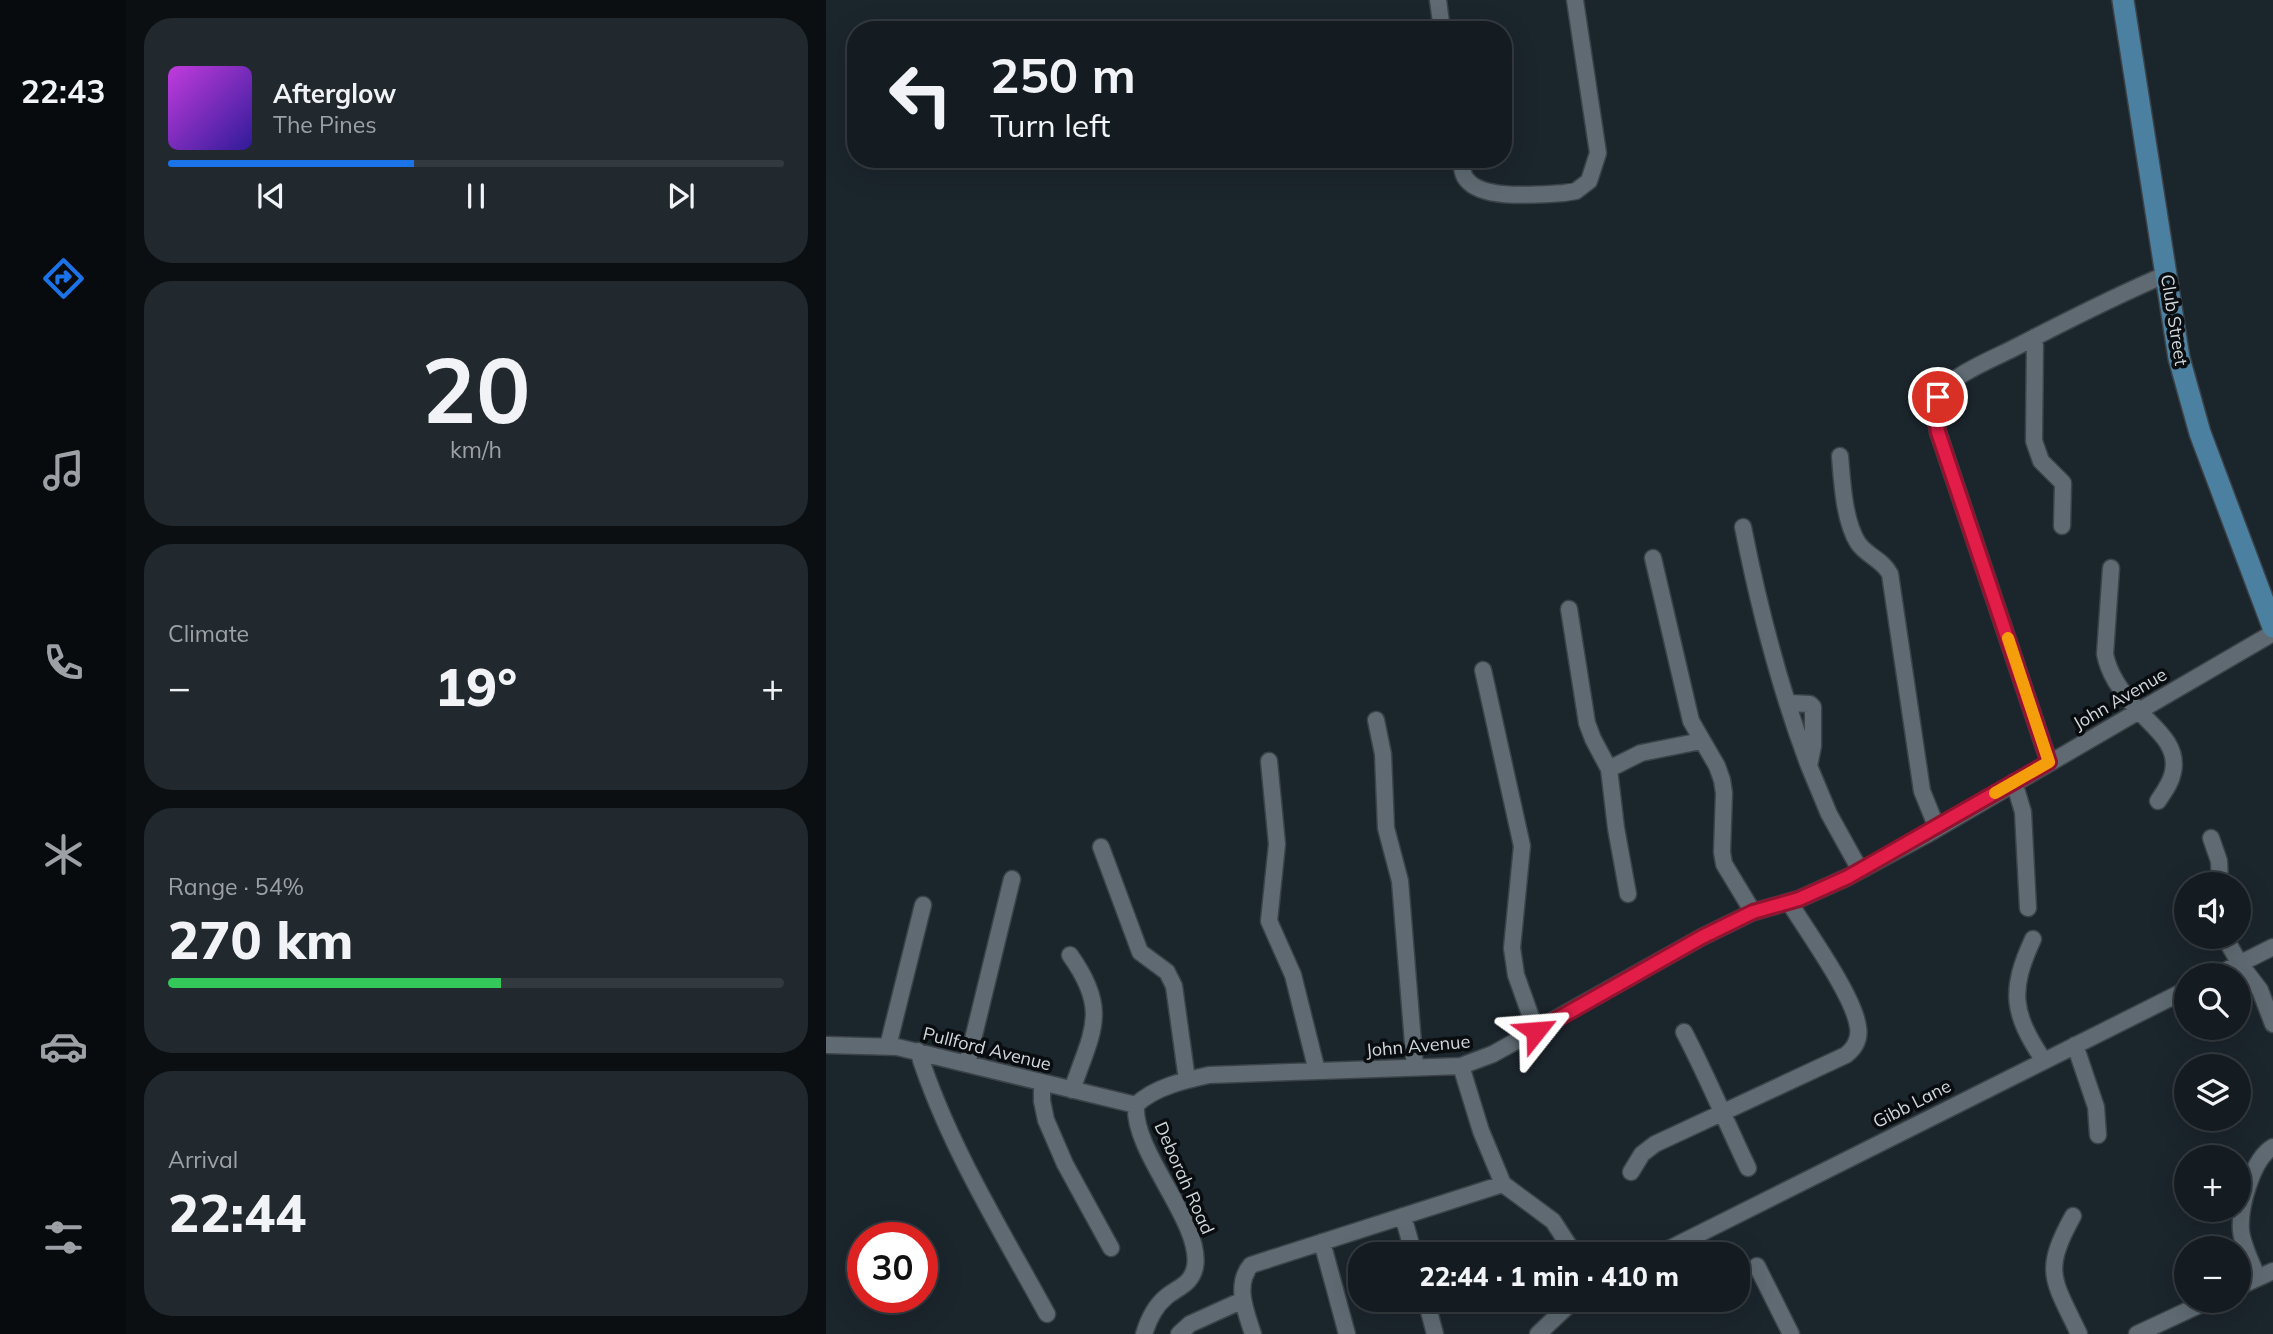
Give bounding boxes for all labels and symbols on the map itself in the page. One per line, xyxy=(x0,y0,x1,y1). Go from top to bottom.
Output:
street label: Club Street xyxy=(2156,273,2193,367)
pin xyxy=(1908,367,1968,427)
street label: John Avenue xyxy=(2069,662,2171,735)
position arrow xyxy=(1499,994,1573,1068)
street label: Pullford Avenue xyxy=(921,1021,1054,1076)
street label: John Avenue xyxy=(1365,1029,1471,1062)
street label: Gibb Lane xyxy=(1869,1074,1955,1133)
street label: Deborah Road xyxy=(1149,1118,1220,1238)
speed limit sign: 30 xyxy=(847,1222,938,1313)

